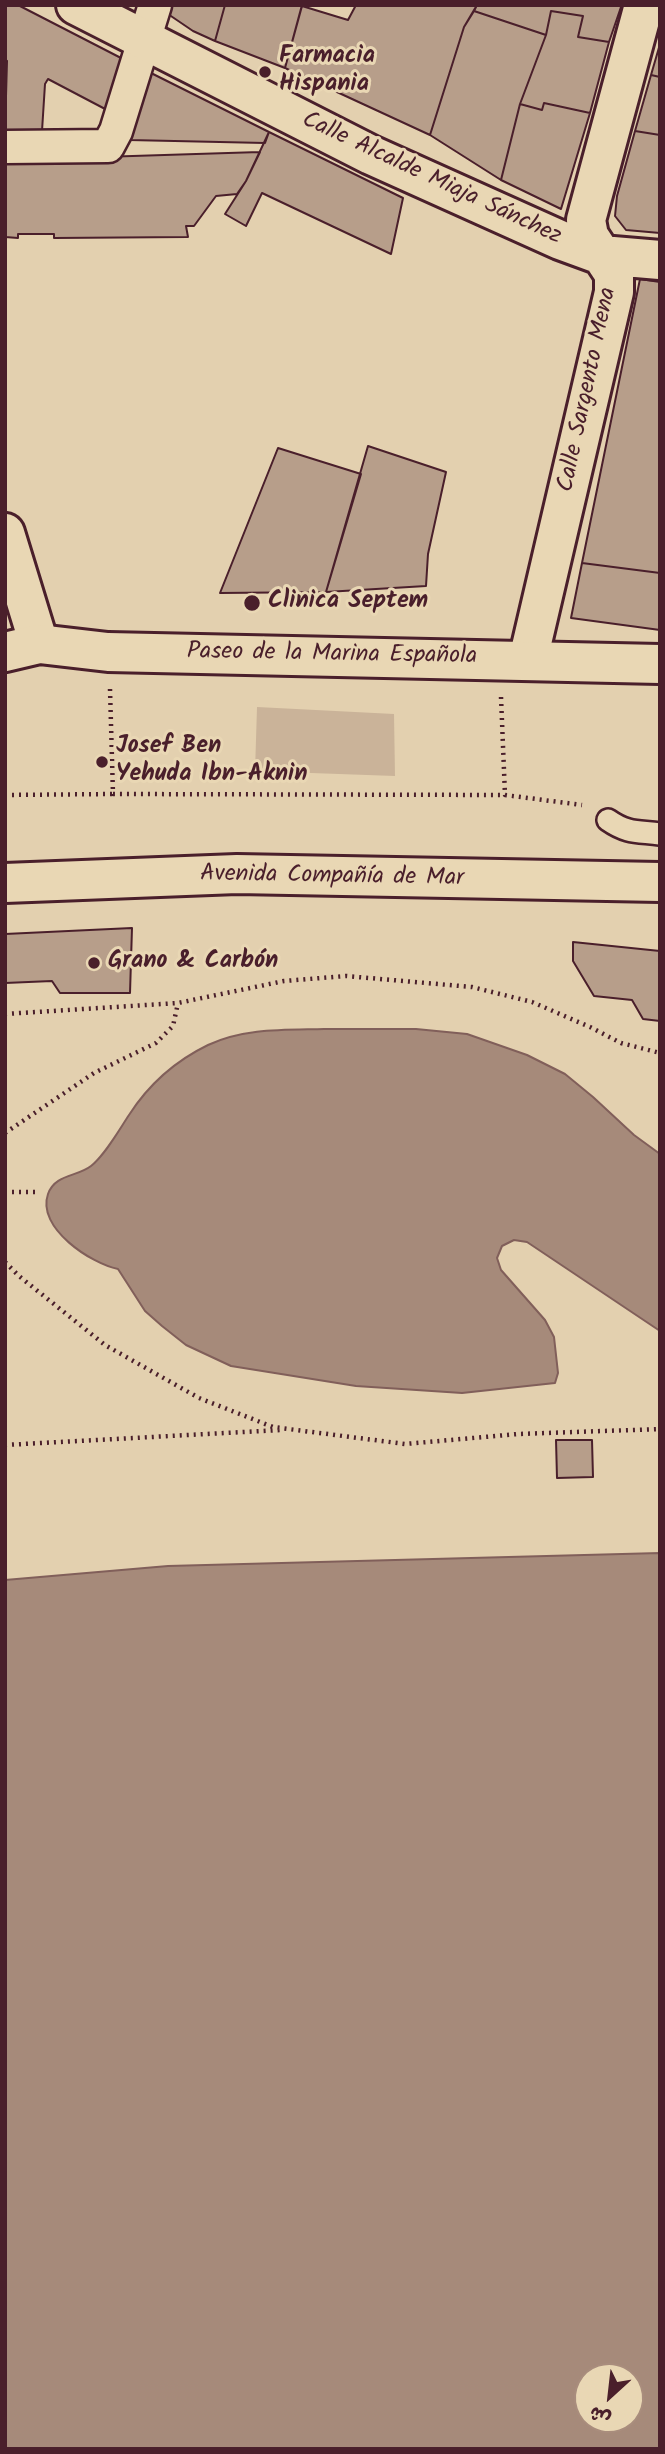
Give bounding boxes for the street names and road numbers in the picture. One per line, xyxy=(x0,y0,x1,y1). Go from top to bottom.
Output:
street label: Calle Alcalde Miaja Sánchez xyxy=(297,107,565,253)
street label: Calle Sargento Mena xyxy=(553,285,625,495)
street label: Paseo de la Marina Española xyxy=(187,639,477,673)
street label: Avenida Compañía de Mar xyxy=(200,861,464,895)

